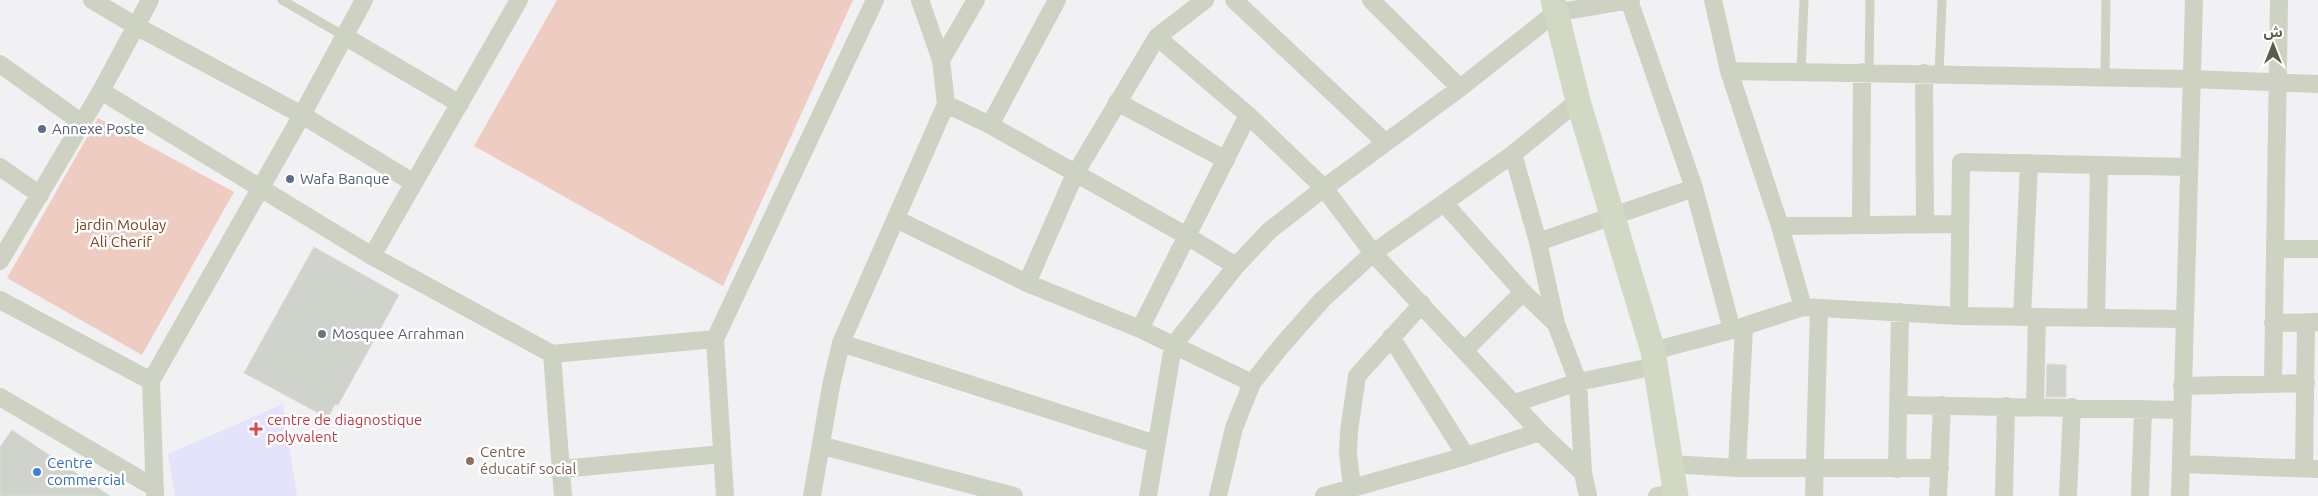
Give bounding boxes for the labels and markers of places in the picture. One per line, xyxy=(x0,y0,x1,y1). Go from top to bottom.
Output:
place label: Annexe Poste xyxy=(52,120,145,137)
marker: Annexe Poste xyxy=(36,123,48,135)
place label: Wafa Banque xyxy=(300,170,390,187)
marker: Wafa Banque xyxy=(284,173,296,185)
place label: Mosquee Arrahman xyxy=(332,325,464,342)
marker: Mosquee Arrahman xyxy=(316,328,328,340)
place label: centre de diagnostique polyvalent xyxy=(267,411,422,445)
marker: centre de diagnostique polyvalent xyxy=(249,422,263,436)
place label: Centre éducatif social xyxy=(480,443,577,477)
place label: Centre commercial xyxy=(47,454,125,488)
marker: Centre éducatif social xyxy=(464,455,476,467)
marker: Centre commercial xyxy=(31,466,43,478)

